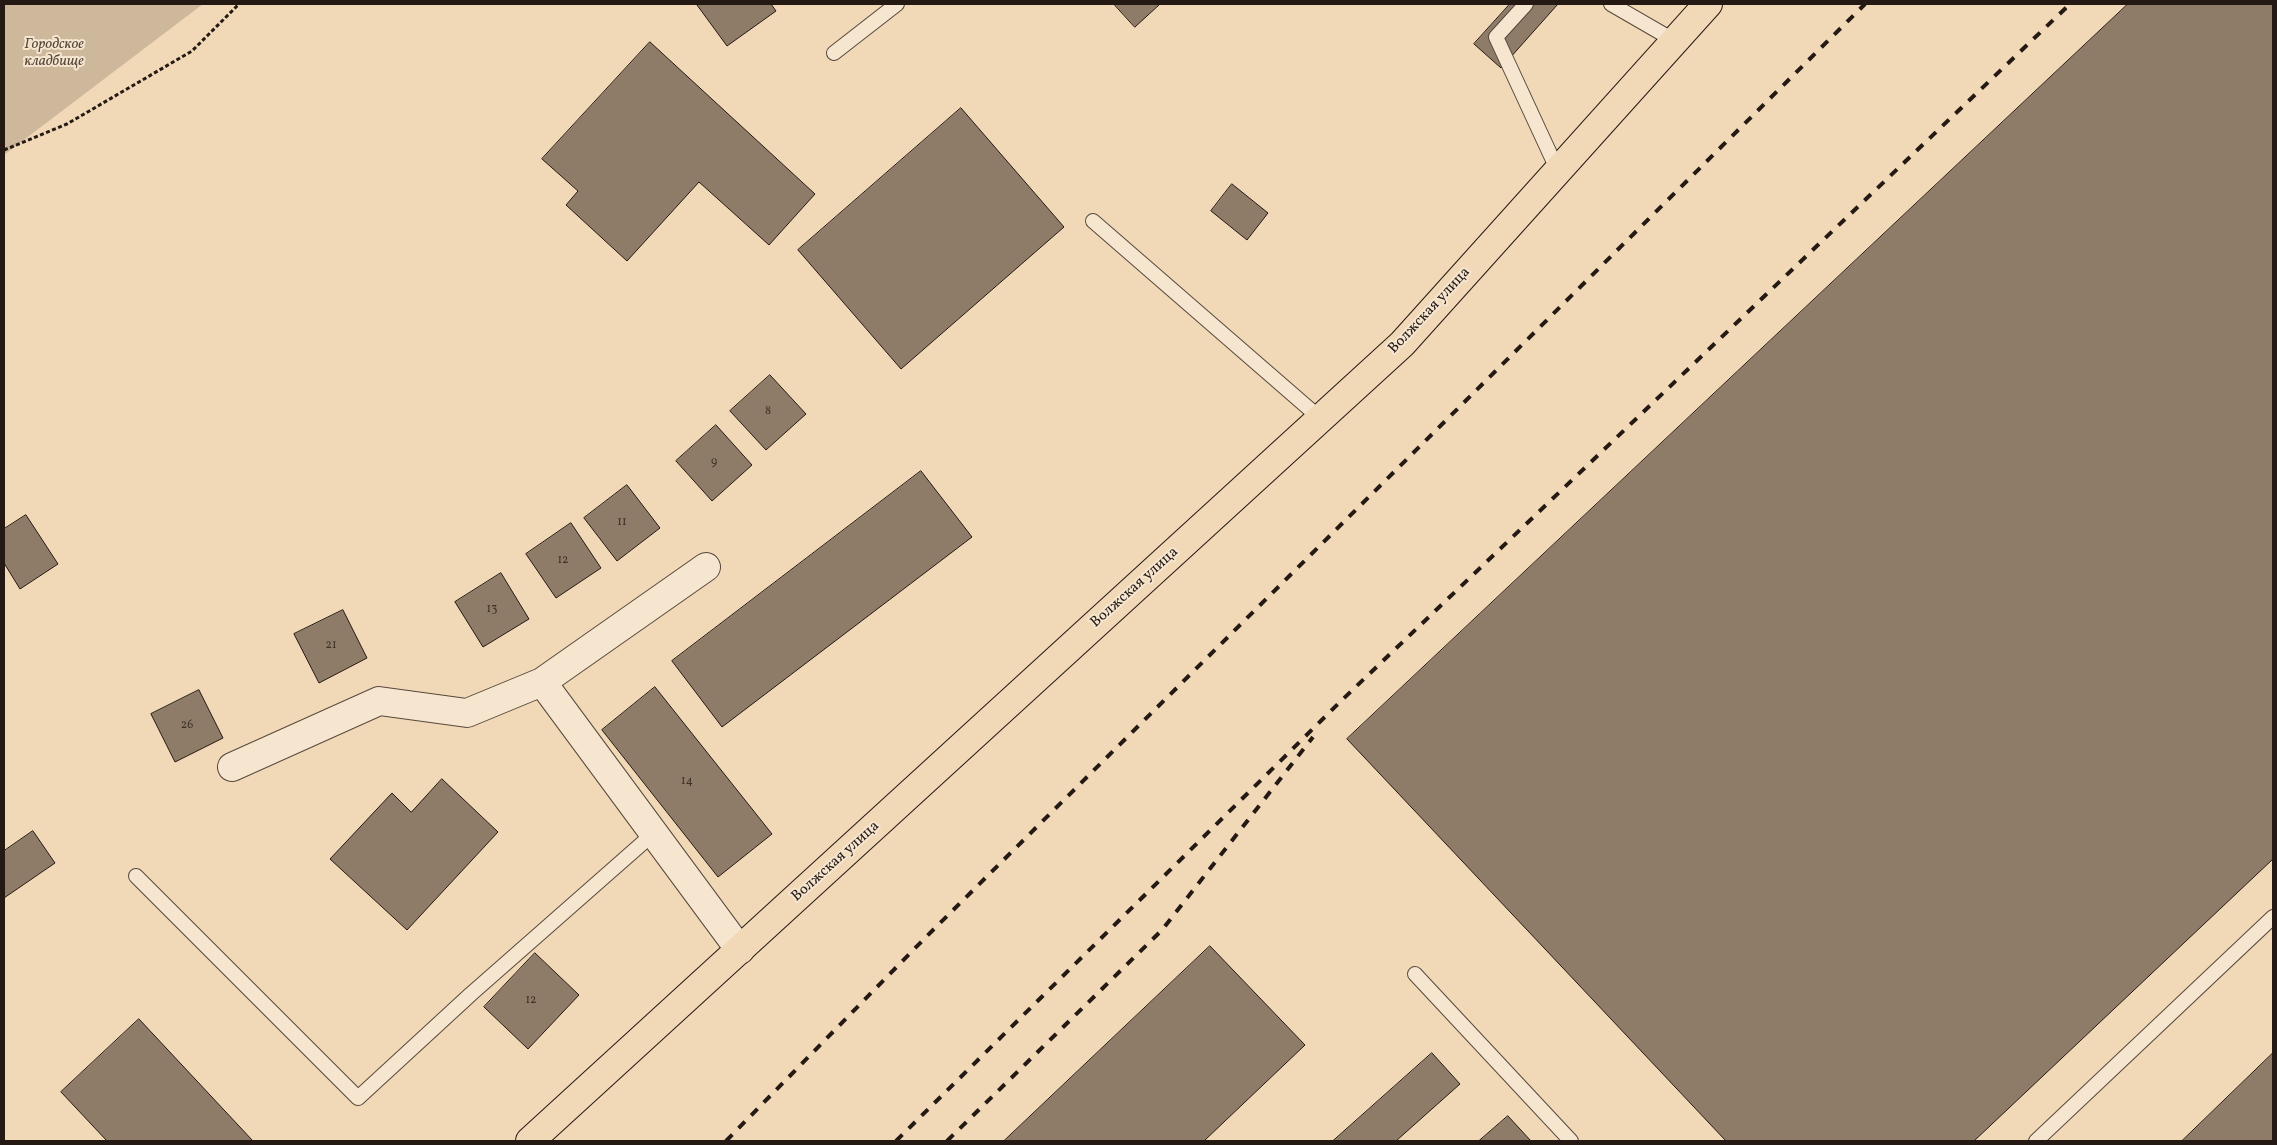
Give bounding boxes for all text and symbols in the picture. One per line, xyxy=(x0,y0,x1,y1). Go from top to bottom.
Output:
park label: Городское кладбище xyxy=(24,36,84,71)
street label: Волжская улица xyxy=(1385,264,1475,358)
house number: 8 xyxy=(765,405,771,419)
house number: 9 xyxy=(711,456,717,470)
house number: 11 xyxy=(617,516,627,530)
street label: Волжская улица xyxy=(1087,544,1183,632)
house number: 12 xyxy=(557,554,569,568)
house number: 13 xyxy=(487,603,497,617)
house number: 21 xyxy=(325,639,337,653)
house number: 26 xyxy=(181,719,193,733)
house number: 14 xyxy=(681,775,693,789)
street label: Волжская улица xyxy=(788,818,884,906)
house number: 12 xyxy=(525,994,537,1008)

